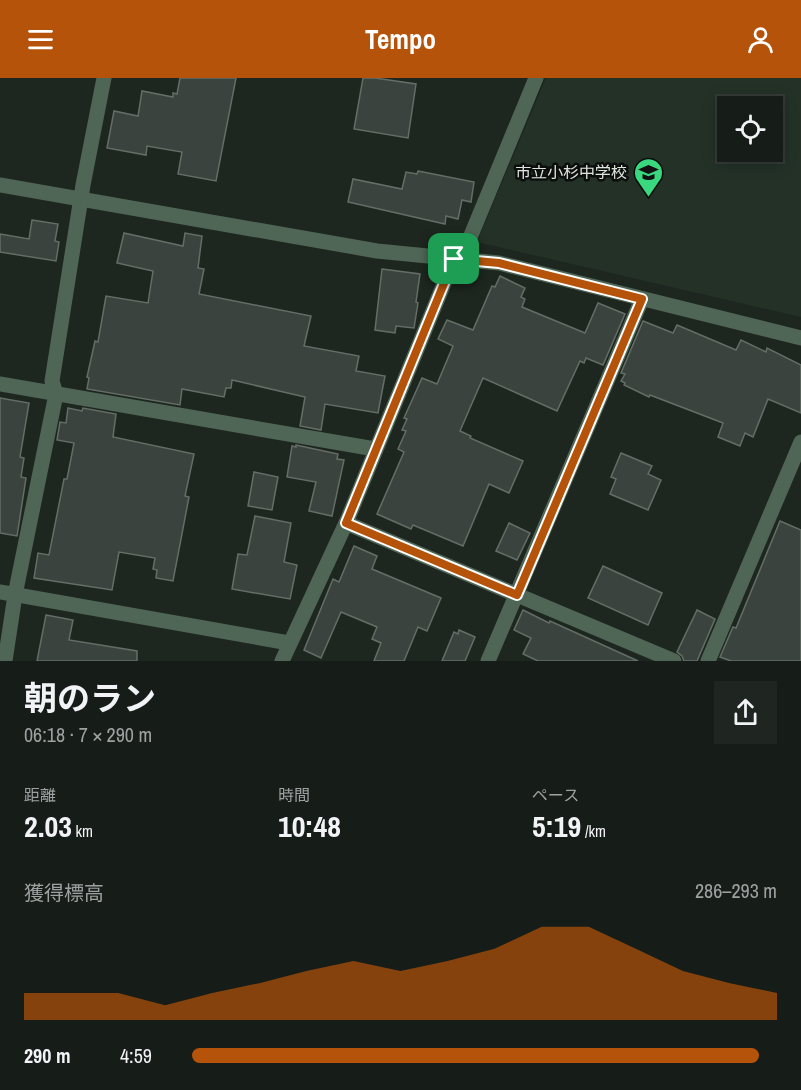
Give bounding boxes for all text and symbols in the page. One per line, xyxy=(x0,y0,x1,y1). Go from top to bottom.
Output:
text: Tempo xyxy=(365,21,436,57)
icon: menu xyxy=(24,23,57,56)
icon: person xyxy=(744,23,777,56)
map controls xyxy=(717,96,783,162)
button: locate xyxy=(717,96,783,162)
school or university icon: 市立小杉中学校 xyxy=(632,156,664,198)
place label: 市立小杉中学校 xyxy=(515,161,627,183)
pin xyxy=(428,233,479,284)
icon: arrive xyxy=(437,242,470,275)
text: 朝のラン xyxy=(24,676,156,720)
button: share xyxy=(714,681,777,744)
text: 06:18 · 7 × 290 m xyxy=(24,721,152,748)
text: 距離 xyxy=(24,784,56,806)
text: 時間 xyxy=(278,784,310,806)
text: ペース xyxy=(532,784,579,806)
text: 2.03 xyxy=(24,806,72,846)
text: 10:48 xyxy=(278,806,341,846)
text: 5:19 xyxy=(532,806,581,846)
text: km xyxy=(72,820,93,842)
text: /km xyxy=(581,820,606,842)
text: 286–293 m xyxy=(695,877,777,904)
text: 獲得標高 xyxy=(24,879,104,906)
text: 290 m xyxy=(24,1042,71,1069)
text: 4:59 xyxy=(120,1042,152,1069)

